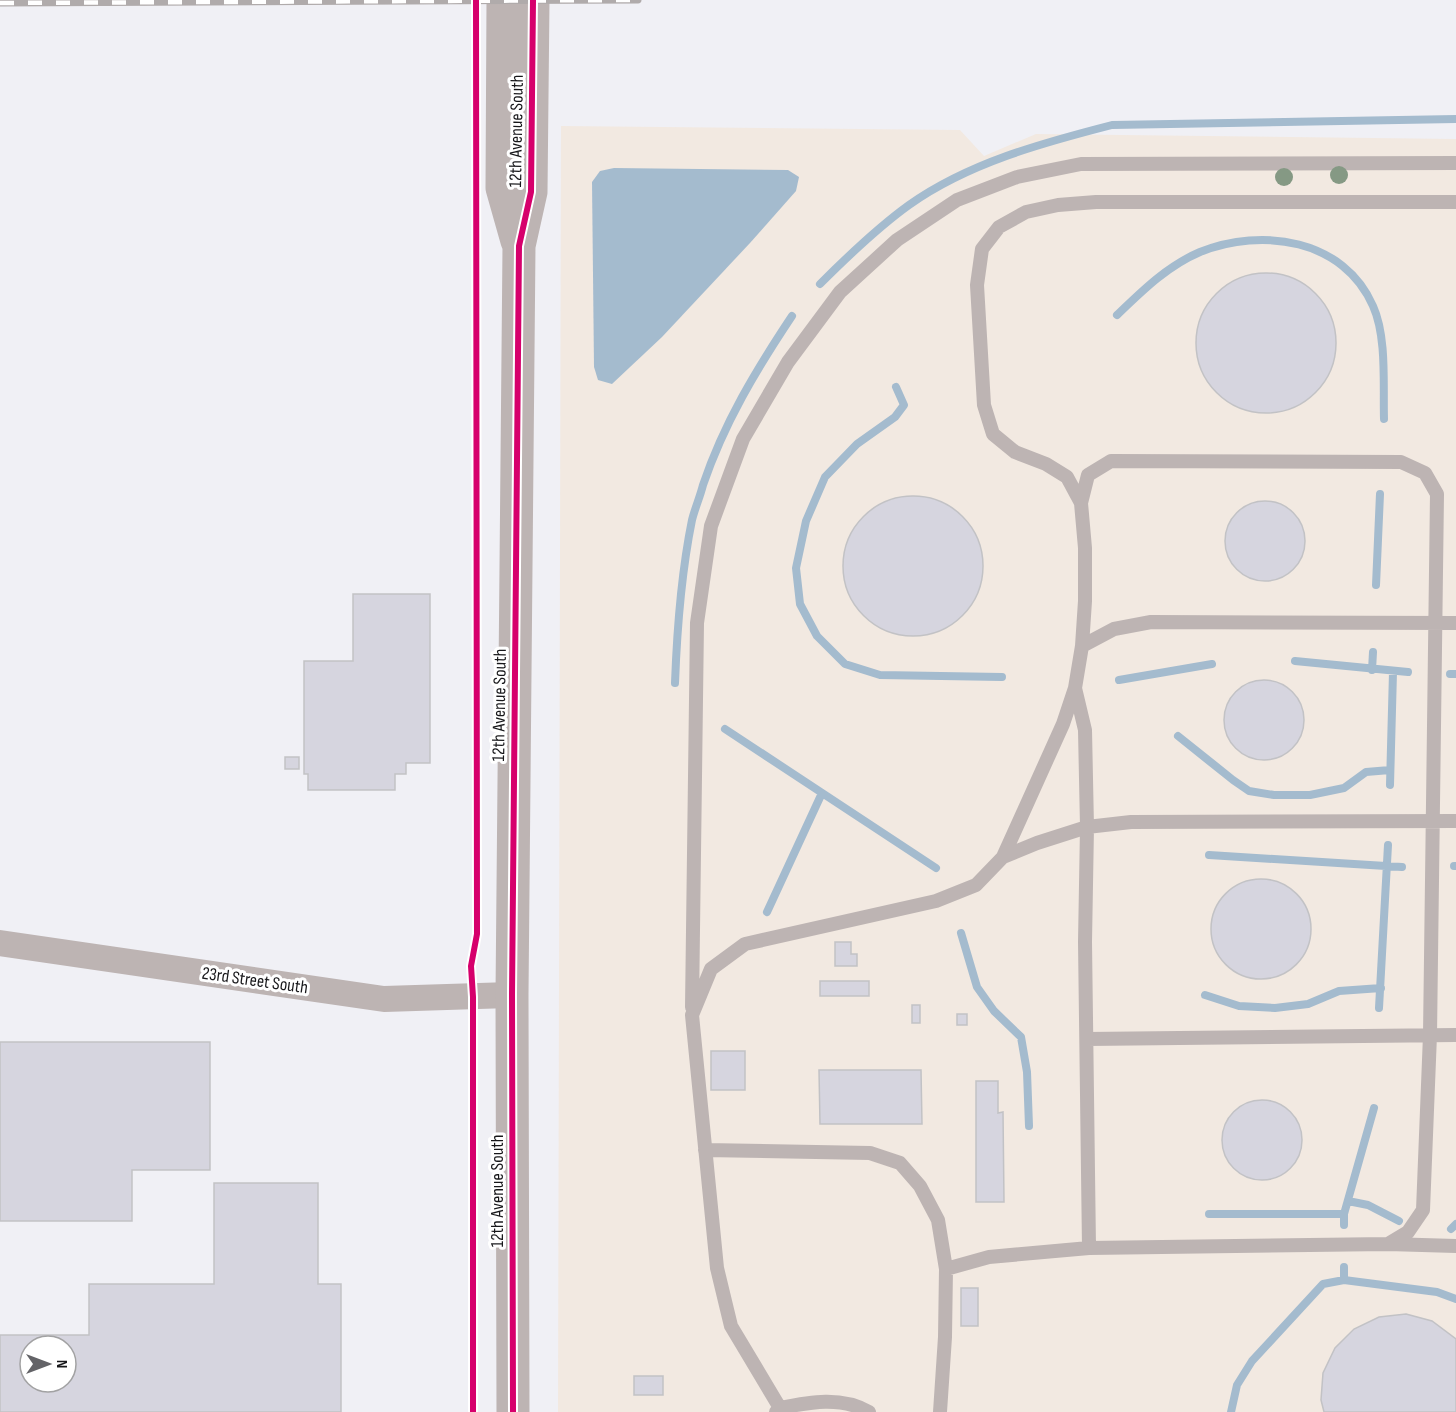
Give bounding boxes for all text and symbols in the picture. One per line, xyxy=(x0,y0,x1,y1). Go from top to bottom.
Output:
street label: 12th Avenue South xyxy=(505,74,528,188)
street label: 12th Avenue South xyxy=(488,648,511,762)
street label: 23rd Street South xyxy=(200,963,309,998)
street label: 12th Avenue South xyxy=(487,1135,508,1247)
north arrow xyxy=(18,1334,78,1394)
text: N xyxy=(52,1360,71,1368)

